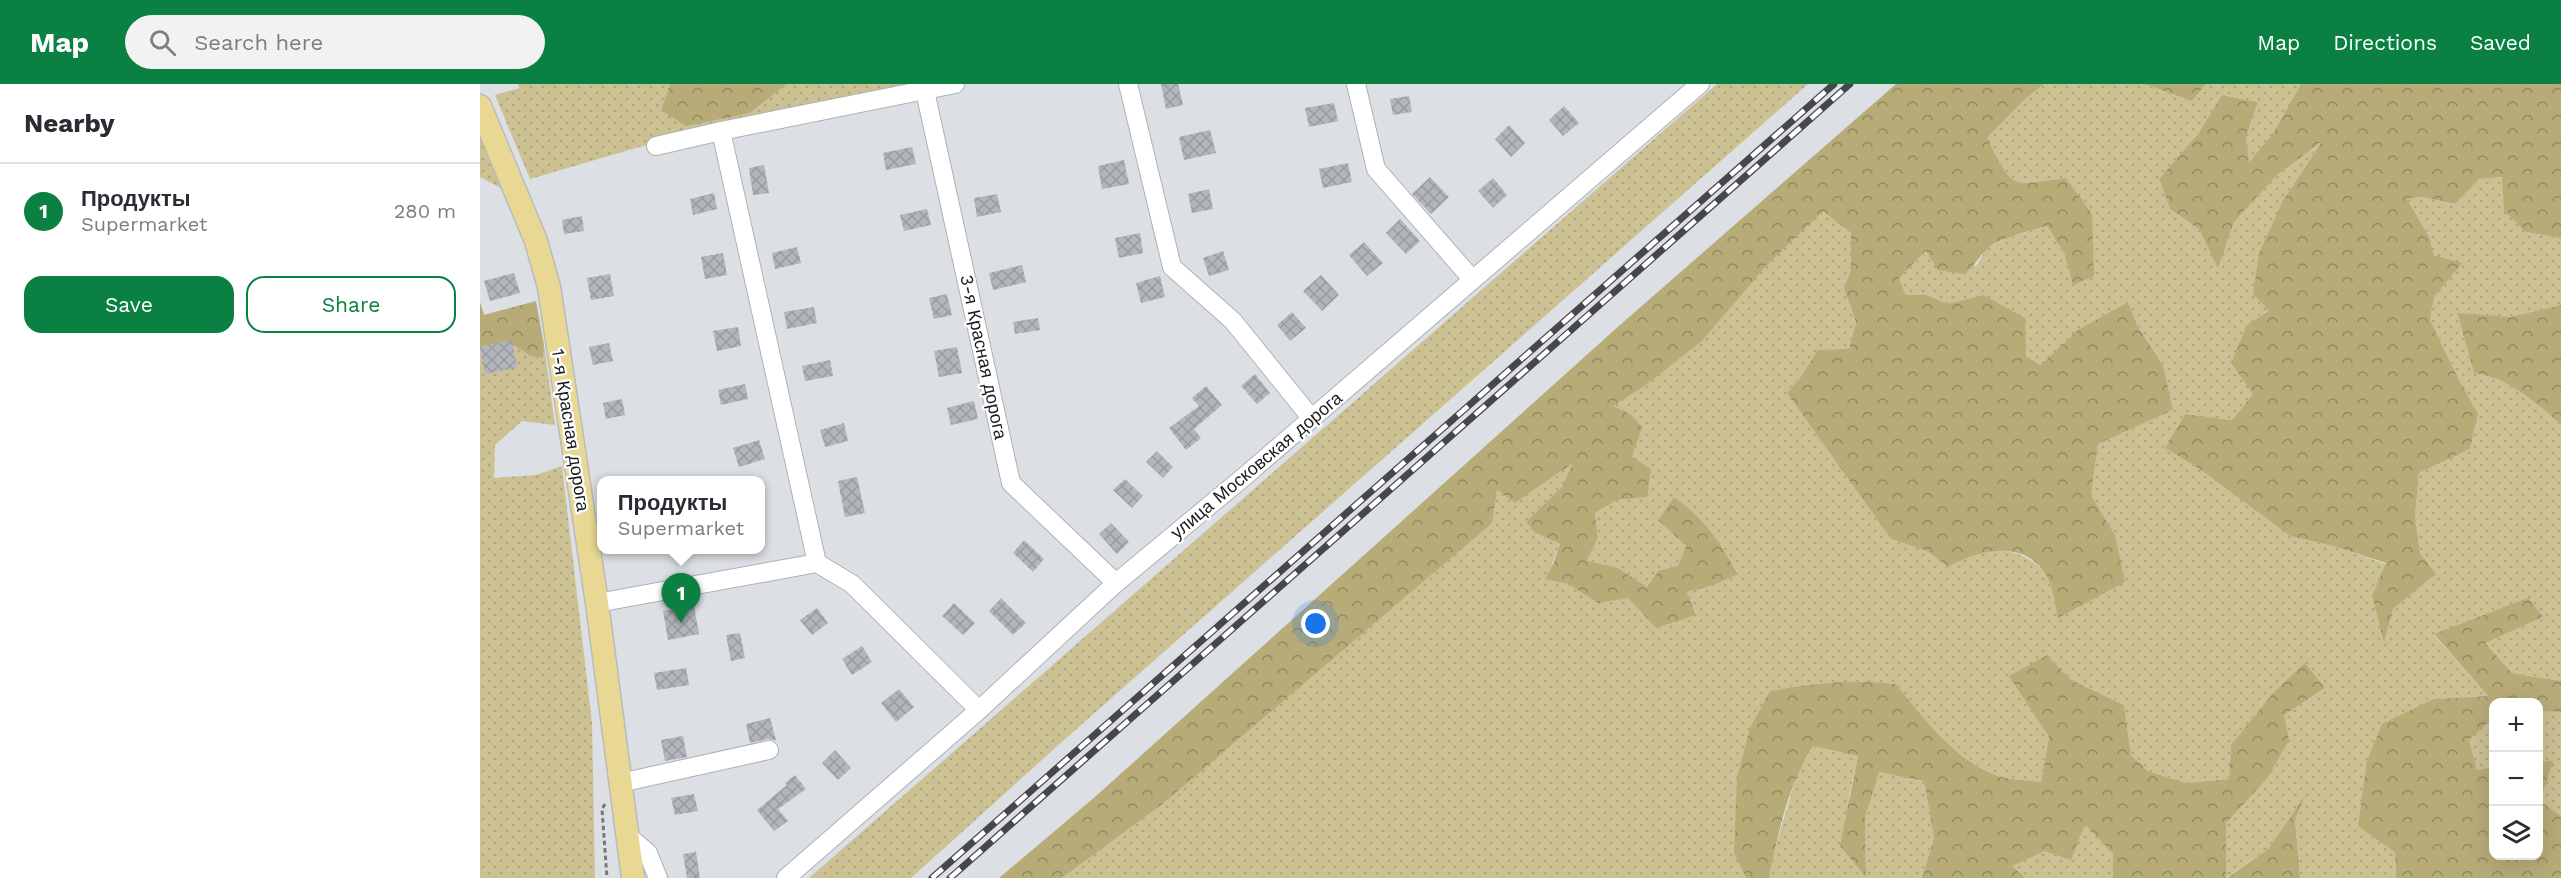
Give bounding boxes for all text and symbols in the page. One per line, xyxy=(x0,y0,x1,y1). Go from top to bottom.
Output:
search box xyxy=(125,15,545,69)
text: Map xyxy=(30,26,89,59)
icon: search xyxy=(146,26,179,59)
text: Search here xyxy=(194,30,323,55)
text: Map xyxy=(2257,30,2300,55)
text: Directions xyxy=(2333,30,2437,55)
text: Saved xyxy=(2470,30,2531,55)
text: Nearby xyxy=(24,108,115,138)
text: Продукты xyxy=(81,186,190,211)
text: 1 xyxy=(39,199,48,223)
text: 280 m xyxy=(394,199,456,223)
text: Supermarket xyxy=(81,212,207,236)
street label: 3-я Красная дорога xyxy=(956,273,1012,442)
button: Save xyxy=(24,276,234,333)
button: Share xyxy=(246,276,456,333)
street label: 1-я Красная дорога xyxy=(548,347,594,514)
street label: улица Московская дорога xyxy=(1166,387,1347,543)
popup xyxy=(597,476,765,554)
text: Продукты xyxy=(618,490,727,515)
text: Supermarket xyxy=(618,516,744,540)
pin: 1 xyxy=(662,574,700,623)
your location xyxy=(1301,609,1330,638)
map controls xyxy=(2489,698,2543,860)
button: + xyxy=(2489,698,2543,752)
button: − xyxy=(2489,752,2543,806)
button: layers xyxy=(2489,806,2543,860)

